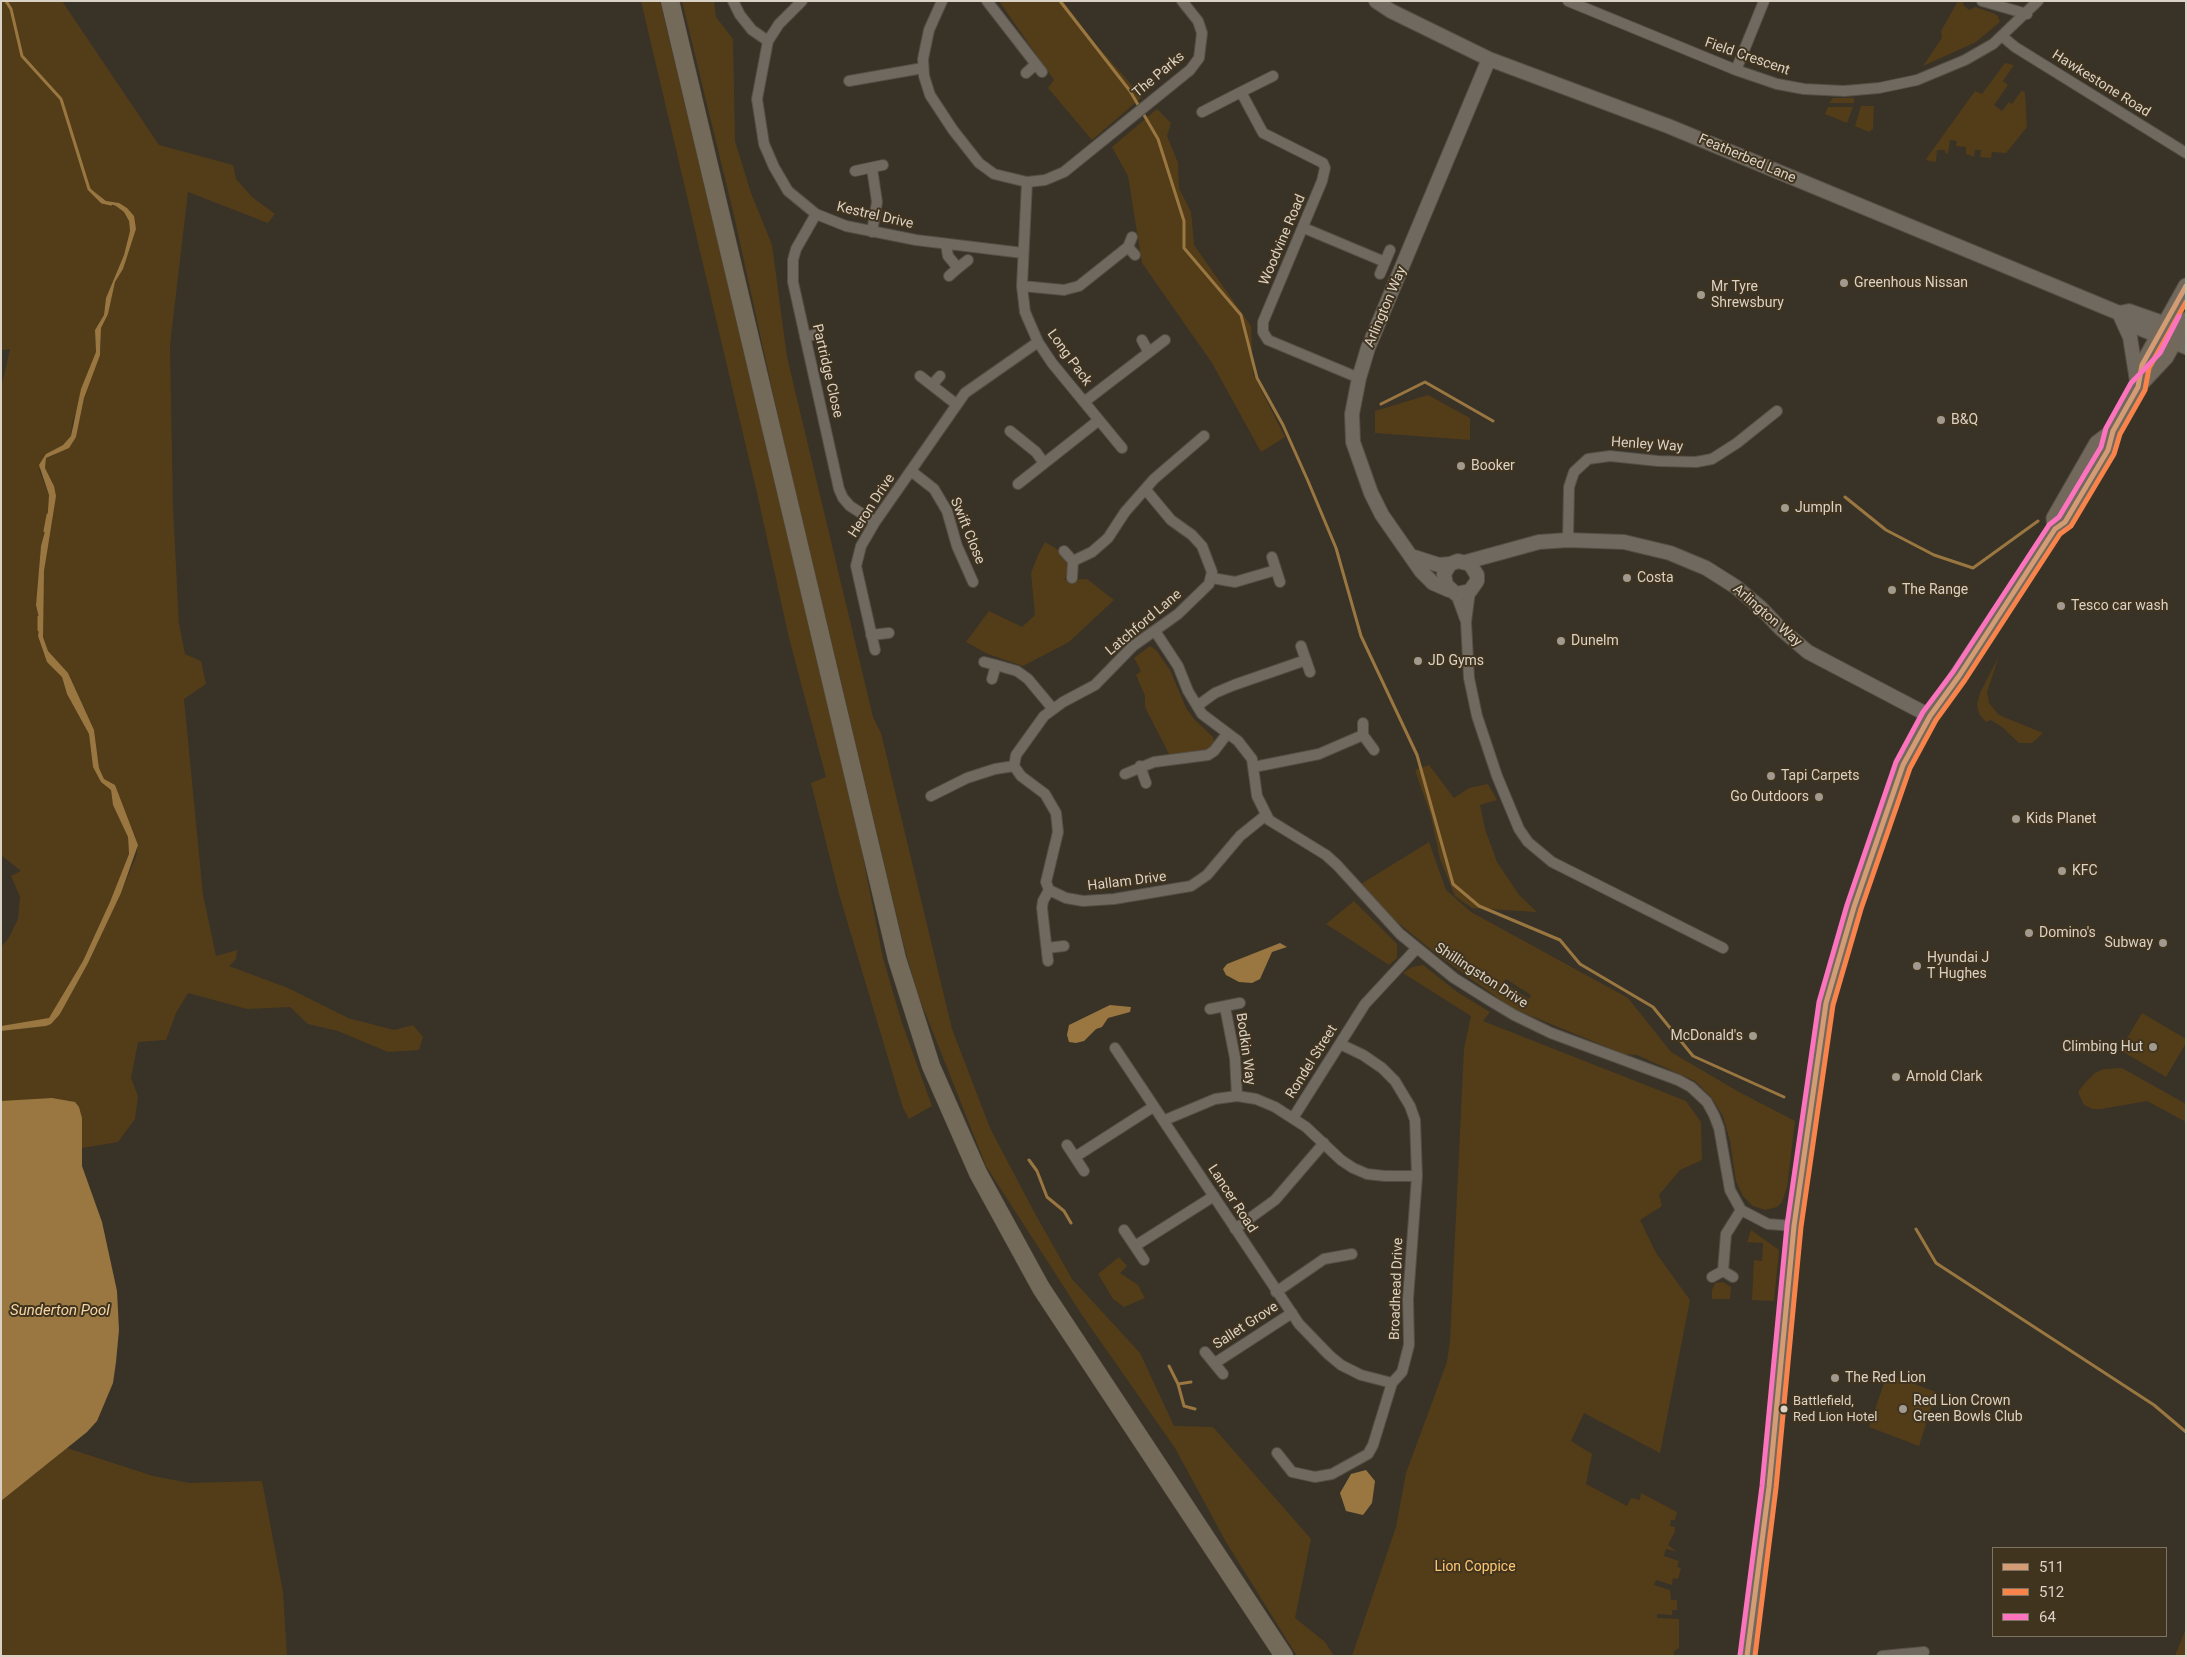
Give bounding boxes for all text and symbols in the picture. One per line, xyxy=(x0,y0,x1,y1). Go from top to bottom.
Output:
street label: Field Crescent xyxy=(1702,35,1792,79)
street label: Hawkestone Road xyxy=(2049,47,2153,121)
street label: The Parks xyxy=(1130,49,1188,101)
street label: Featherbed Lane xyxy=(1696,131,1798,187)
street label: Woodvine Road xyxy=(1256,192,1310,288)
street label: Kestrel Drive xyxy=(835,199,915,233)
street label: Arlington Way xyxy=(1361,264,1411,350)
place label: Greenhous Nissan xyxy=(1854,275,1968,291)
marker: Greenhous Nissan xyxy=(1838,277,1850,289)
place label: Mr Tyre Shrewsbury xyxy=(1711,279,1784,312)
marker: Mr Tyre Shrewsbury xyxy=(1695,289,1707,301)
street label: Partridge Close xyxy=(808,322,846,420)
street label: Long Pack xyxy=(1043,327,1095,389)
place label: B&Q xyxy=(1951,412,1978,428)
marker: B&Q xyxy=(1935,414,1947,426)
street label: Henley Way xyxy=(1610,434,1684,456)
place label: Booker xyxy=(1471,458,1515,474)
marker: Booker xyxy=(1455,460,1467,472)
street label: Heron Drive xyxy=(845,471,899,541)
street label: Swift Close xyxy=(946,495,988,567)
place label: JumpIn xyxy=(1795,500,1842,516)
marker: JumpIn xyxy=(1779,502,1791,514)
place label: Costa xyxy=(1637,570,1674,586)
marker: Costa xyxy=(1621,572,1633,584)
street label: Arlington Way xyxy=(1729,581,1805,651)
place label: The Range xyxy=(1902,582,1968,598)
marker: The Range xyxy=(1886,584,1898,596)
street label: Latchford Lane xyxy=(1103,586,1185,660)
place label: Tesco car wash xyxy=(2071,598,2168,614)
marker: Tesco car wash xyxy=(2055,600,2067,612)
place label: Dunelm xyxy=(1571,633,1619,649)
marker: Dunelm xyxy=(1555,635,1567,647)
place label: JD Gyms xyxy=(1428,653,1484,669)
marker: JD Gyms xyxy=(1412,655,1424,667)
place label: Tapi Carpets xyxy=(1781,768,1859,784)
marker: Tapi Carpets xyxy=(1765,770,1777,782)
place label: Go Outdoors xyxy=(1730,789,1809,805)
marker: Go Outdoors xyxy=(1813,791,1825,803)
place label: Kids Planet xyxy=(2026,811,2096,827)
marker: Kids Planet xyxy=(2010,813,2022,825)
place label: KFC xyxy=(2072,863,2098,879)
marker: KFC xyxy=(2056,865,2068,877)
street label: Hallam Drive xyxy=(1087,869,1167,895)
place label: Domino's xyxy=(2039,925,2096,941)
marker: Domino's xyxy=(2023,927,2035,939)
place label: Subway xyxy=(2104,935,2153,951)
marker: Subway xyxy=(2157,937,2169,949)
street label: Shillingston Drive xyxy=(1431,940,1531,1012)
place label: Hyundai J T Hughes xyxy=(1927,950,1989,982)
marker: Hyundai J T Hughes xyxy=(1911,960,1923,972)
street label: Bodkin Way xyxy=(1232,1012,1258,1086)
street label: Rondel Street xyxy=(1283,1022,1341,1102)
place label: McDonald's xyxy=(1671,1028,1743,1044)
marker: McDonald's xyxy=(1747,1030,1759,1042)
place label: Climbing Hut xyxy=(2062,1039,2143,1055)
marker: Climbing Hut xyxy=(2147,1041,2159,1053)
place label: Arnold Clark xyxy=(1906,1069,1982,1085)
marker: Arnold Clark xyxy=(1890,1071,1902,1083)
street label: Lancer Road xyxy=(1204,1162,1260,1236)
street label: Broadhead Drive xyxy=(1387,1238,1407,1340)
street label: Sallet Grove xyxy=(1210,1299,1282,1353)
water label: Sunderton Pool xyxy=(10,1302,110,1320)
place label: The Red Lion xyxy=(1845,1370,1926,1386)
marker: The Red Lion xyxy=(1829,1372,1841,1384)
place label: Red Lion Crown Green Bowls Club xyxy=(1913,1393,2023,1425)
place label: Battlefield, Red Lion Hotel xyxy=(1793,1394,1877,1425)
marker: Red Lion Crown Green Bowls Club xyxy=(1897,1403,1909,1415)
marker: Battlefield, Red Lion Hotel xyxy=(1779,1404,1789,1414)
legend xyxy=(1992,1547,2167,1637)
text: 511 xyxy=(2039,1558,2064,1576)
park label: Lion Coppice xyxy=(1434,1559,1516,1575)
text: 512 xyxy=(2039,1583,2064,1601)
text: 64 xyxy=(2039,1608,2056,1626)

